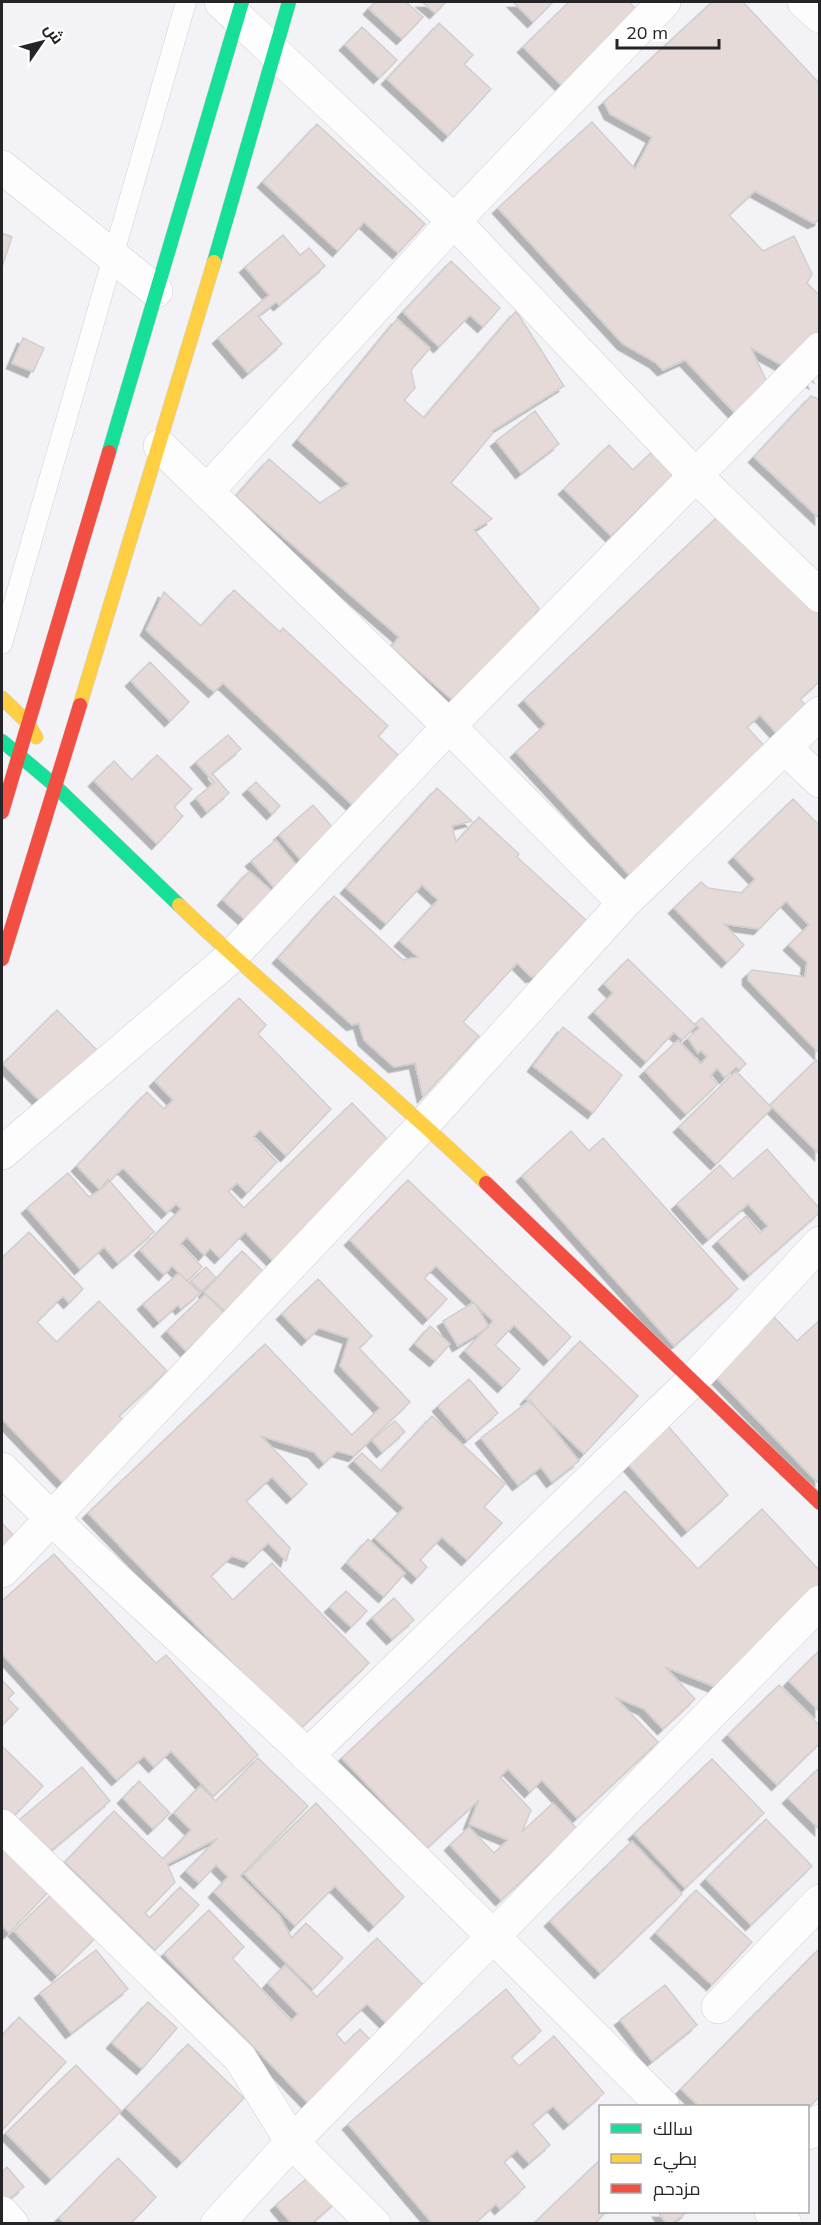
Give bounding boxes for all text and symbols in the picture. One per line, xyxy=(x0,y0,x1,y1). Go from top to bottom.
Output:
north arrow xyxy=(12,12,72,72)
scale bar xyxy=(617,12,719,50)
text: ش xyxy=(40,19,68,48)
text: 20 m xyxy=(626,21,668,44)
legend xyxy=(599,2105,809,2213)
text: سالك xyxy=(653,2117,693,2140)
text: بطيء xyxy=(653,2147,697,2173)
text: مزدحم xyxy=(653,2177,701,2201)

